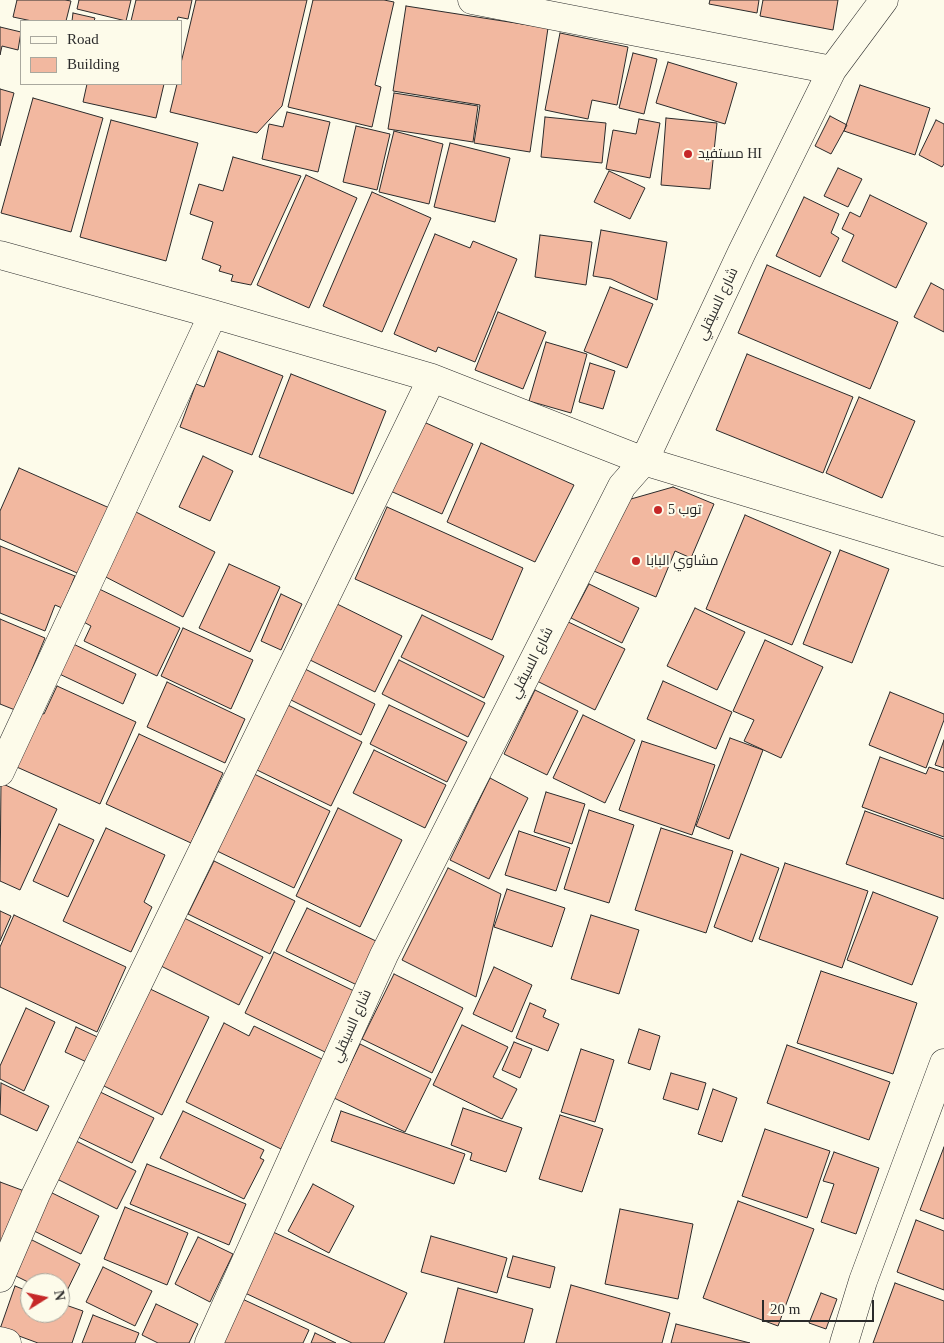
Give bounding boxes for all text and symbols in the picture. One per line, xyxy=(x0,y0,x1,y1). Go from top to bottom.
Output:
legend xyxy=(20,20,182,85)
text: Road xyxy=(67,31,99,47)
text: Building xyxy=(67,56,120,72)
place label: مستفيد HI xyxy=(698,146,762,162)
marker: مستفيد HI xyxy=(682,148,694,160)
street label: شارع السيقلي xyxy=(694,265,742,343)
place label: توب 5 xyxy=(668,502,701,518)
marker: توب 5 xyxy=(652,504,664,516)
place label: مشاوي البابا xyxy=(646,553,719,569)
marker: مشاوي البابا xyxy=(630,555,642,567)
street label: شارع السيقلي xyxy=(507,624,557,702)
street label: شارع السيقلي xyxy=(328,987,376,1065)
north arrow xyxy=(20,1273,70,1323)
text: N xyxy=(51,1289,68,1302)
scale bar xyxy=(764,1290,876,1322)
text: 20 m xyxy=(770,1301,800,1317)

